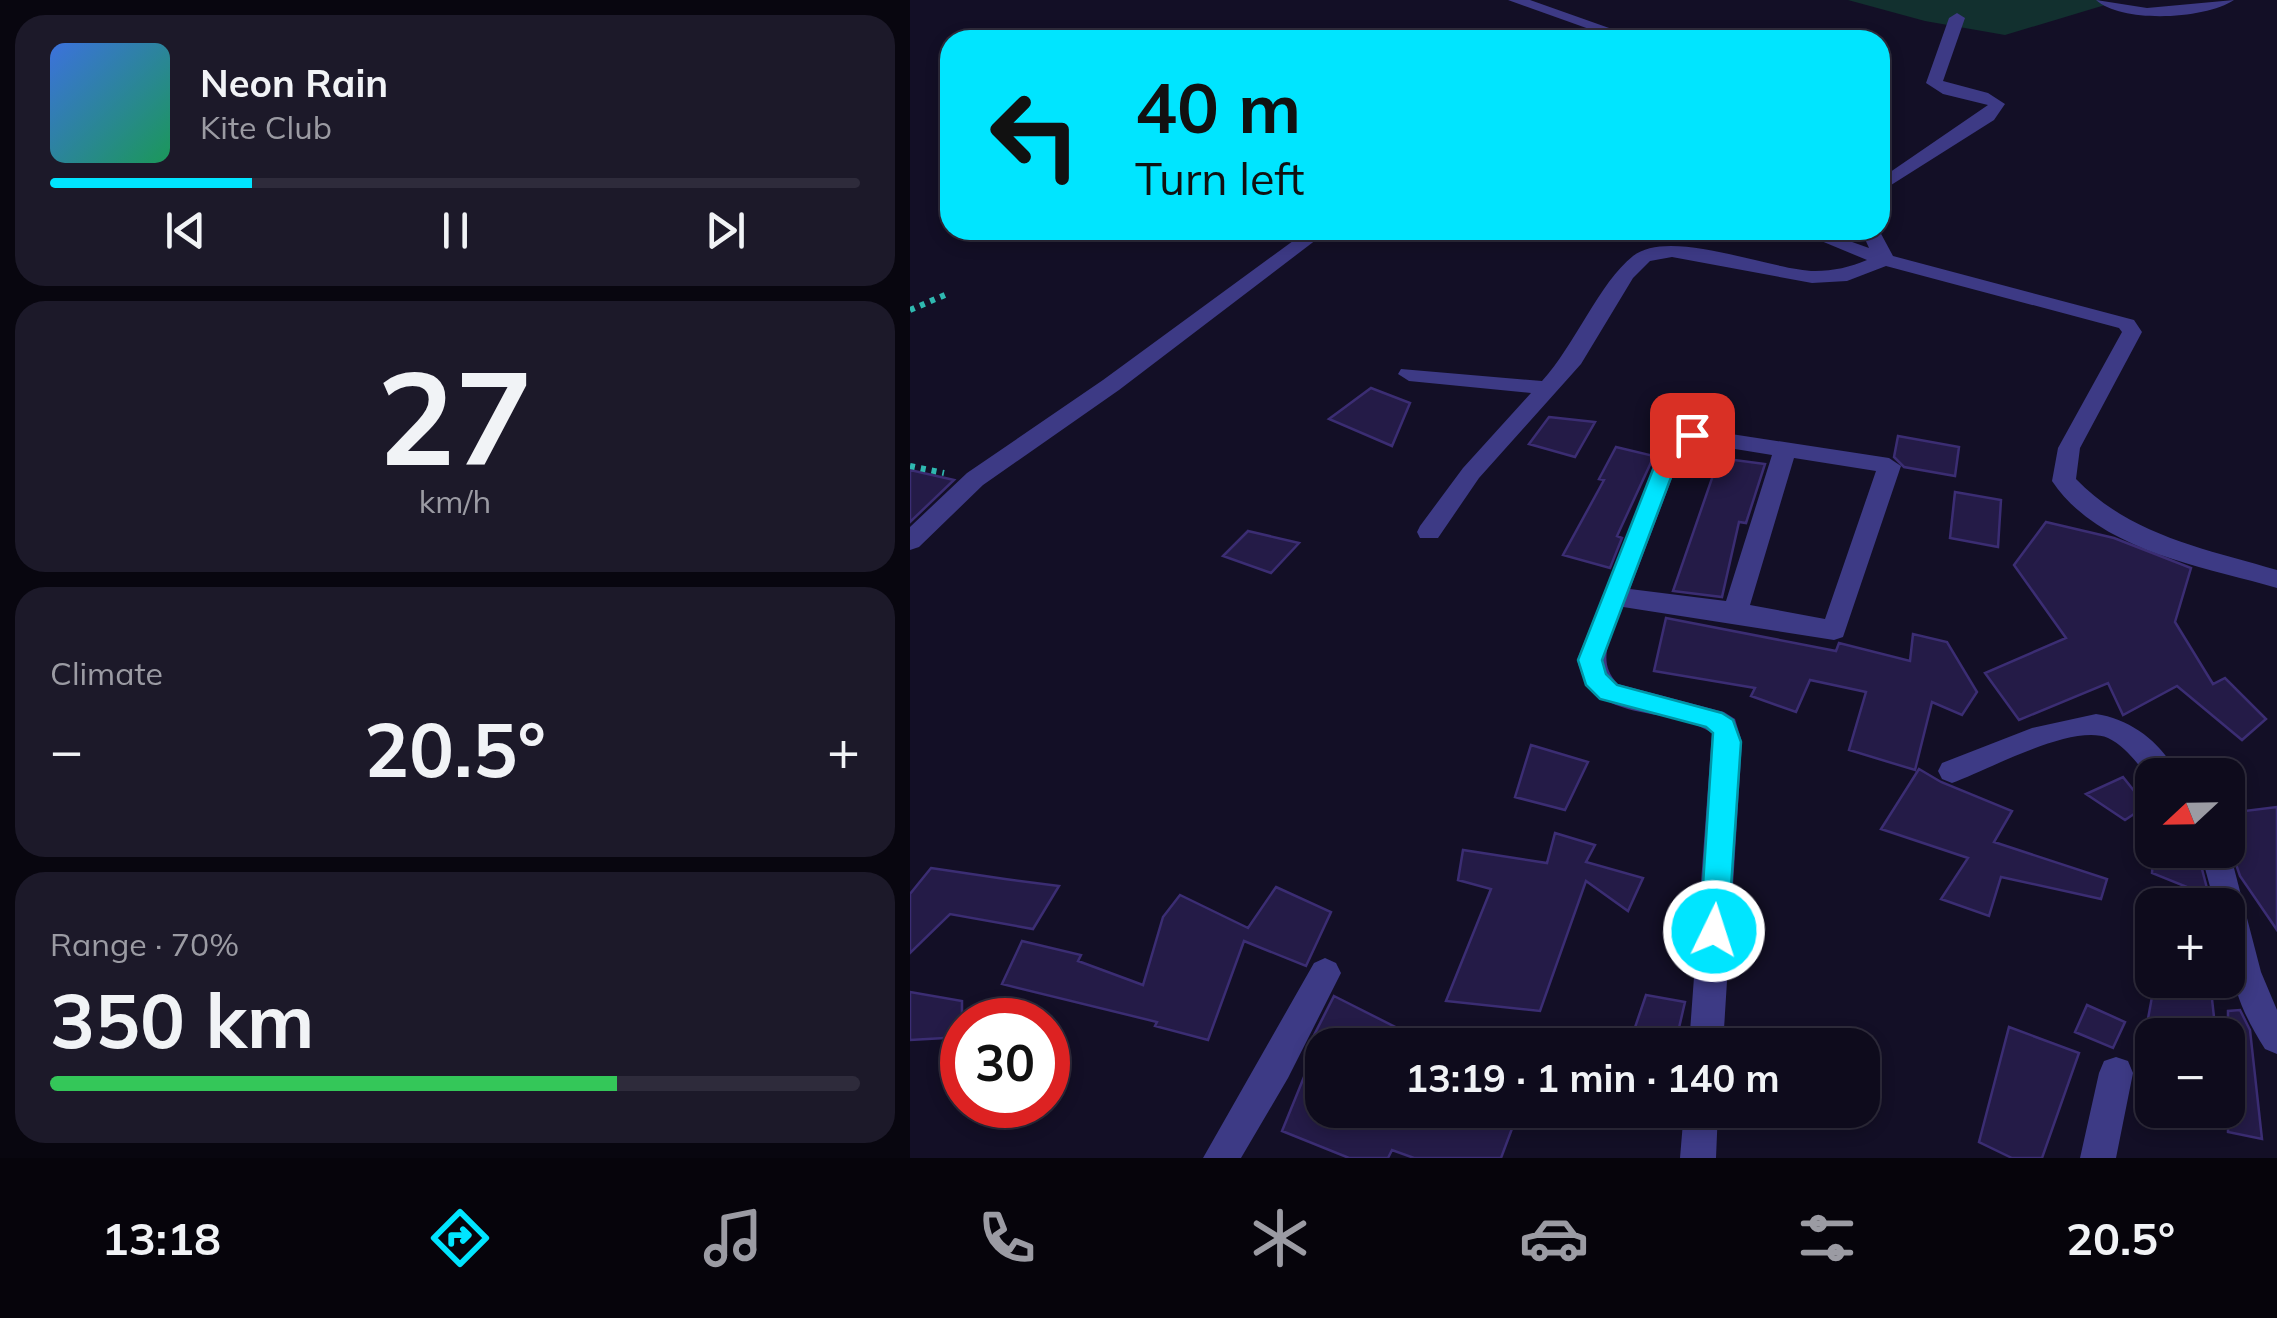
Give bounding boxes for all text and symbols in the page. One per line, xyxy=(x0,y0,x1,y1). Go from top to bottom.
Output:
text: Neon Rain xyxy=(200,59,388,107)
text: 40 m xyxy=(1135,63,1301,151)
icon: left xyxy=(970,70,1100,200)
text: Kite Club xyxy=(200,107,332,147)
text: Turn left xyxy=(1135,150,1304,206)
icon: previous xyxy=(158,203,213,258)
icon: pause xyxy=(428,203,483,258)
icon: next xyxy=(698,203,753,258)
text: 27 xyxy=(377,334,533,498)
pin xyxy=(1650,393,1735,478)
icon: arrive xyxy=(1665,408,1720,463)
text: km/h xyxy=(419,481,491,521)
text: Climate xyxy=(50,653,163,693)
text: 20.5° xyxy=(364,702,546,796)
text: − xyxy=(50,715,83,784)
text: + xyxy=(827,715,860,784)
north arrow xyxy=(2135,758,2245,868)
map controls xyxy=(2135,758,2245,1128)
position arrow xyxy=(1662,879,1766,983)
button: + xyxy=(2135,888,2245,998)
text: Range · 70% xyxy=(50,924,239,964)
text: 350 km xyxy=(50,973,314,1067)
speed limit sign: 30 xyxy=(940,998,1070,1128)
button: − xyxy=(2135,1018,2245,1128)
text: 13:19 · 1 min · 140 m xyxy=(1405,1054,1780,1102)
icon: directions xyxy=(425,1203,495,1273)
icon: music xyxy=(698,1203,768,1273)
icon: phone xyxy=(972,1203,1042,1273)
icon: climate xyxy=(1245,1203,1315,1273)
icon: car xyxy=(1519,1203,1589,1273)
icon: filters xyxy=(1792,1203,1862,1273)
text: 13:18 xyxy=(102,1210,221,1266)
text: 20.5° xyxy=(2066,1210,2175,1266)

